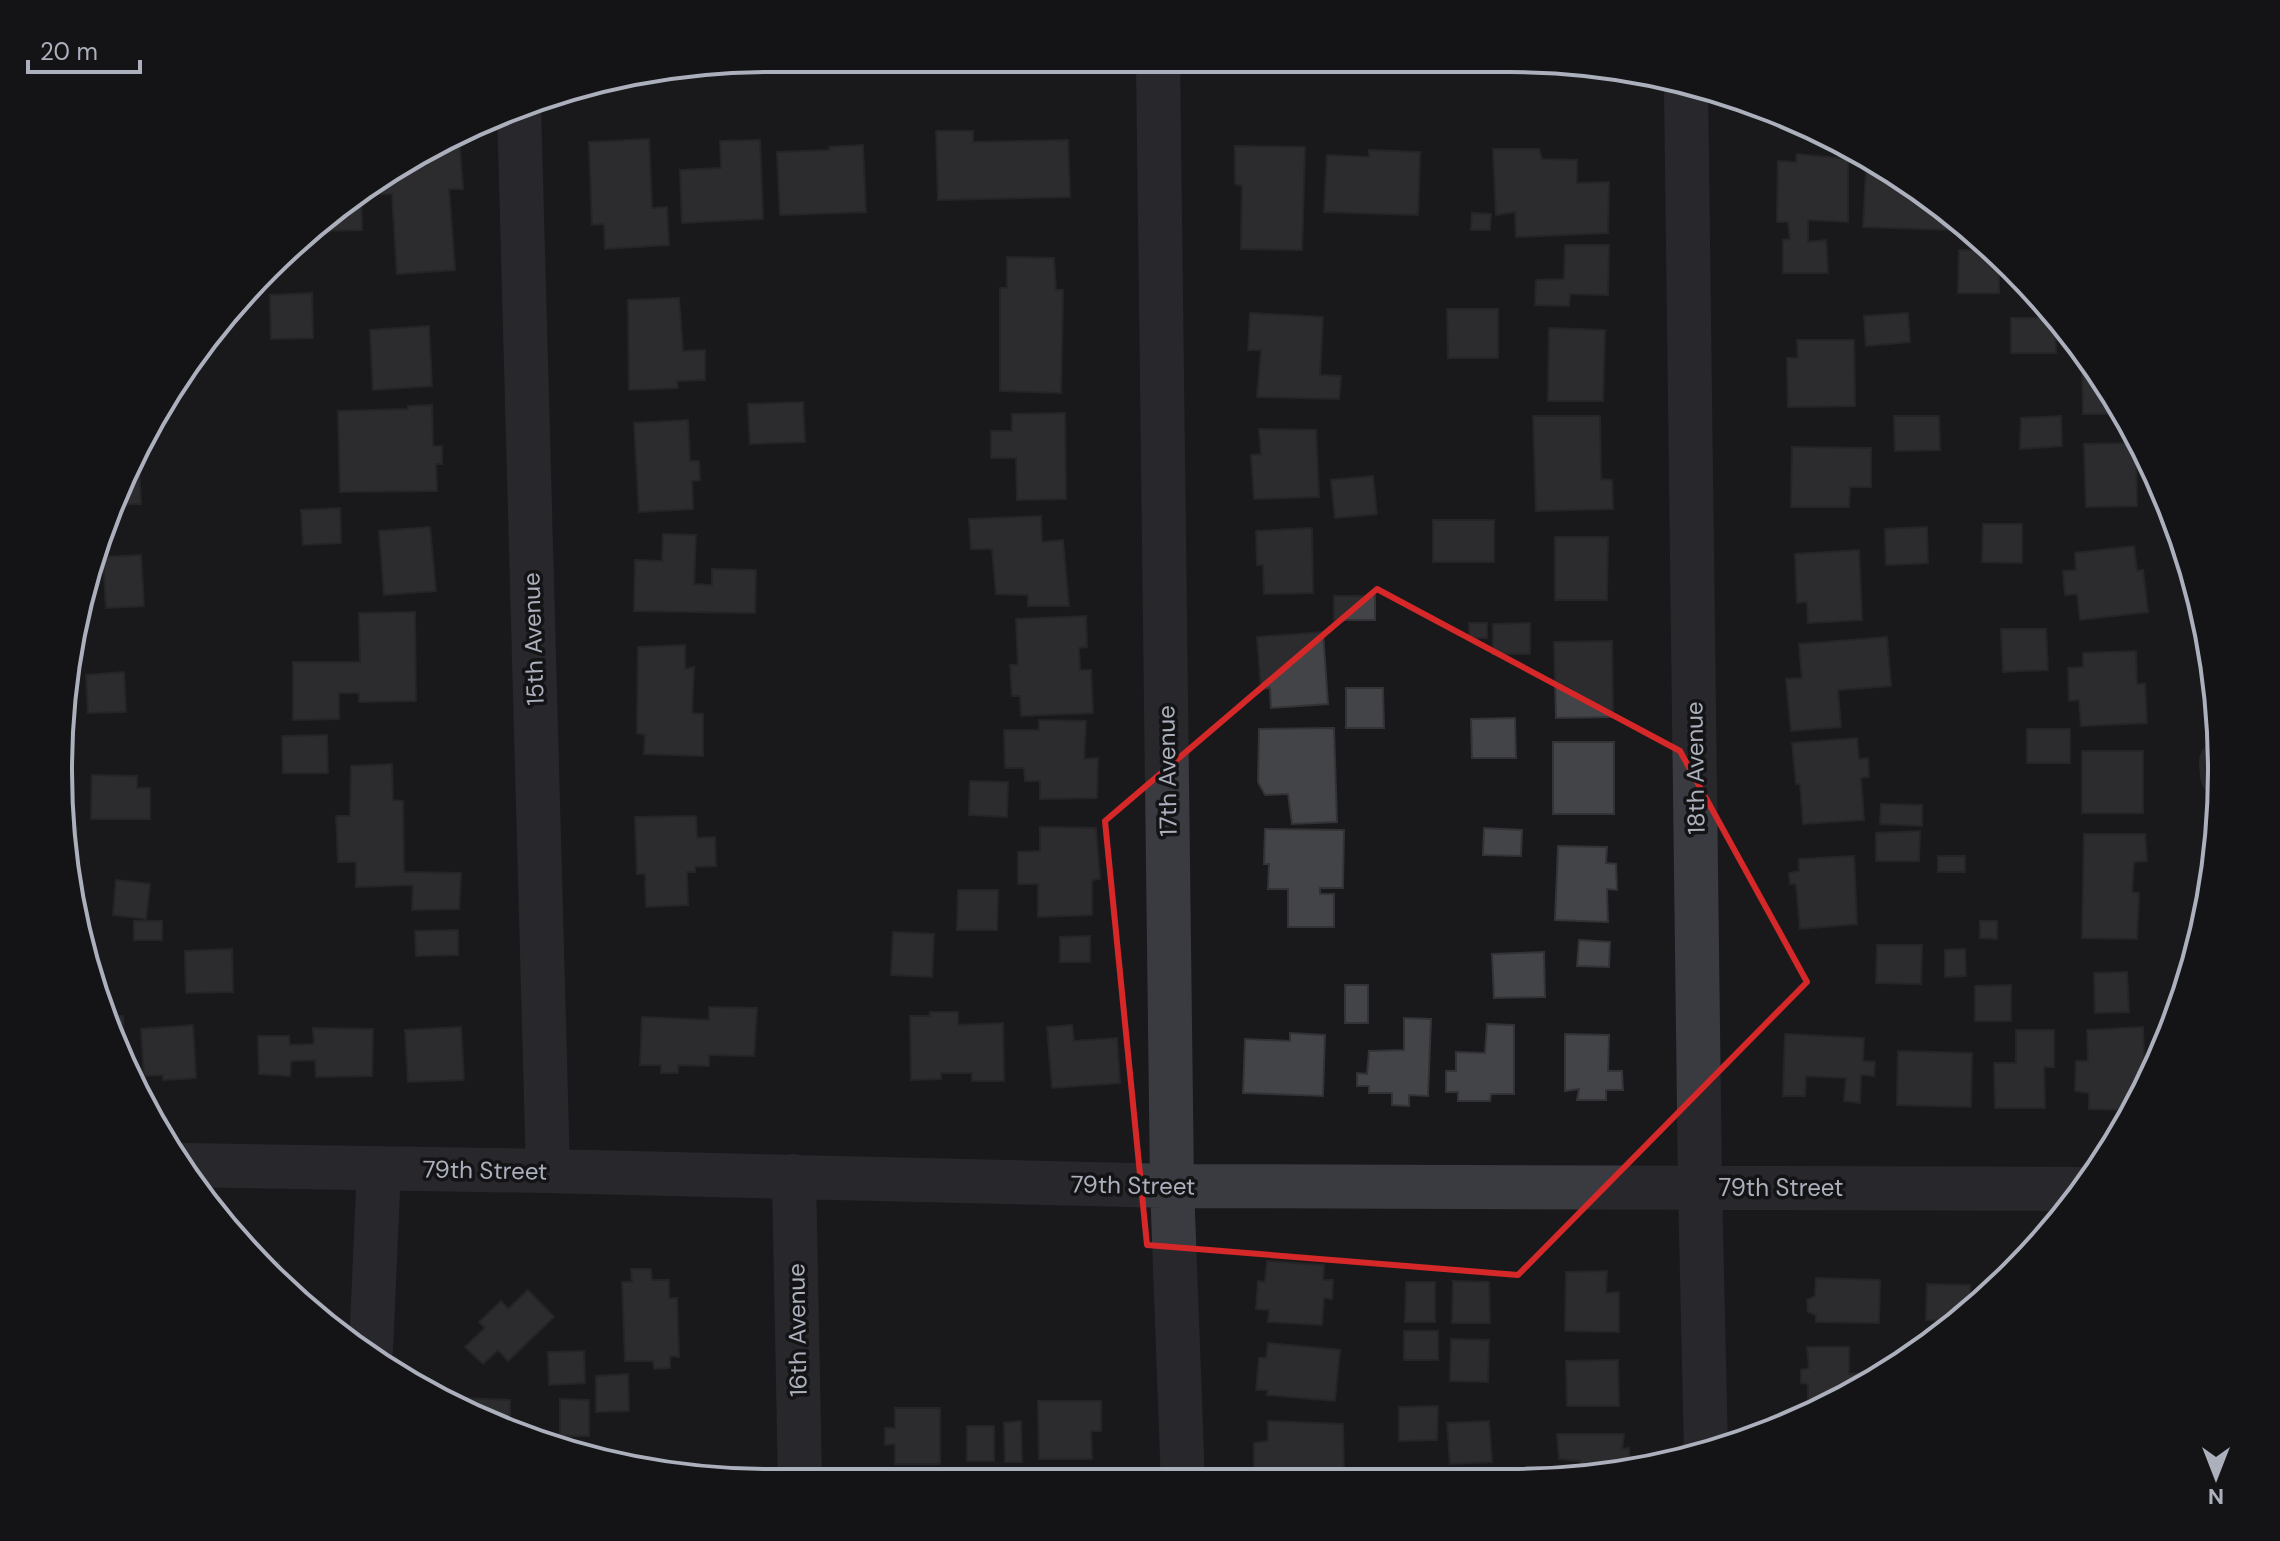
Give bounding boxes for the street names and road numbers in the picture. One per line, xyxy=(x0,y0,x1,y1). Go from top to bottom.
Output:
street label: 15th Avenue xyxy=(515,572,551,706)
street label: 18th Avenue xyxy=(1678,701,1712,835)
street label: 17th Avenue xyxy=(1150,705,1184,837)
street label: 79th Street xyxy=(422,1153,548,1187)
street label: 79th Street xyxy=(1070,1168,1196,1202)
street label: 79th Street xyxy=(1719,1172,1843,1203)
street label: 16th Avenue xyxy=(780,1263,814,1397)

